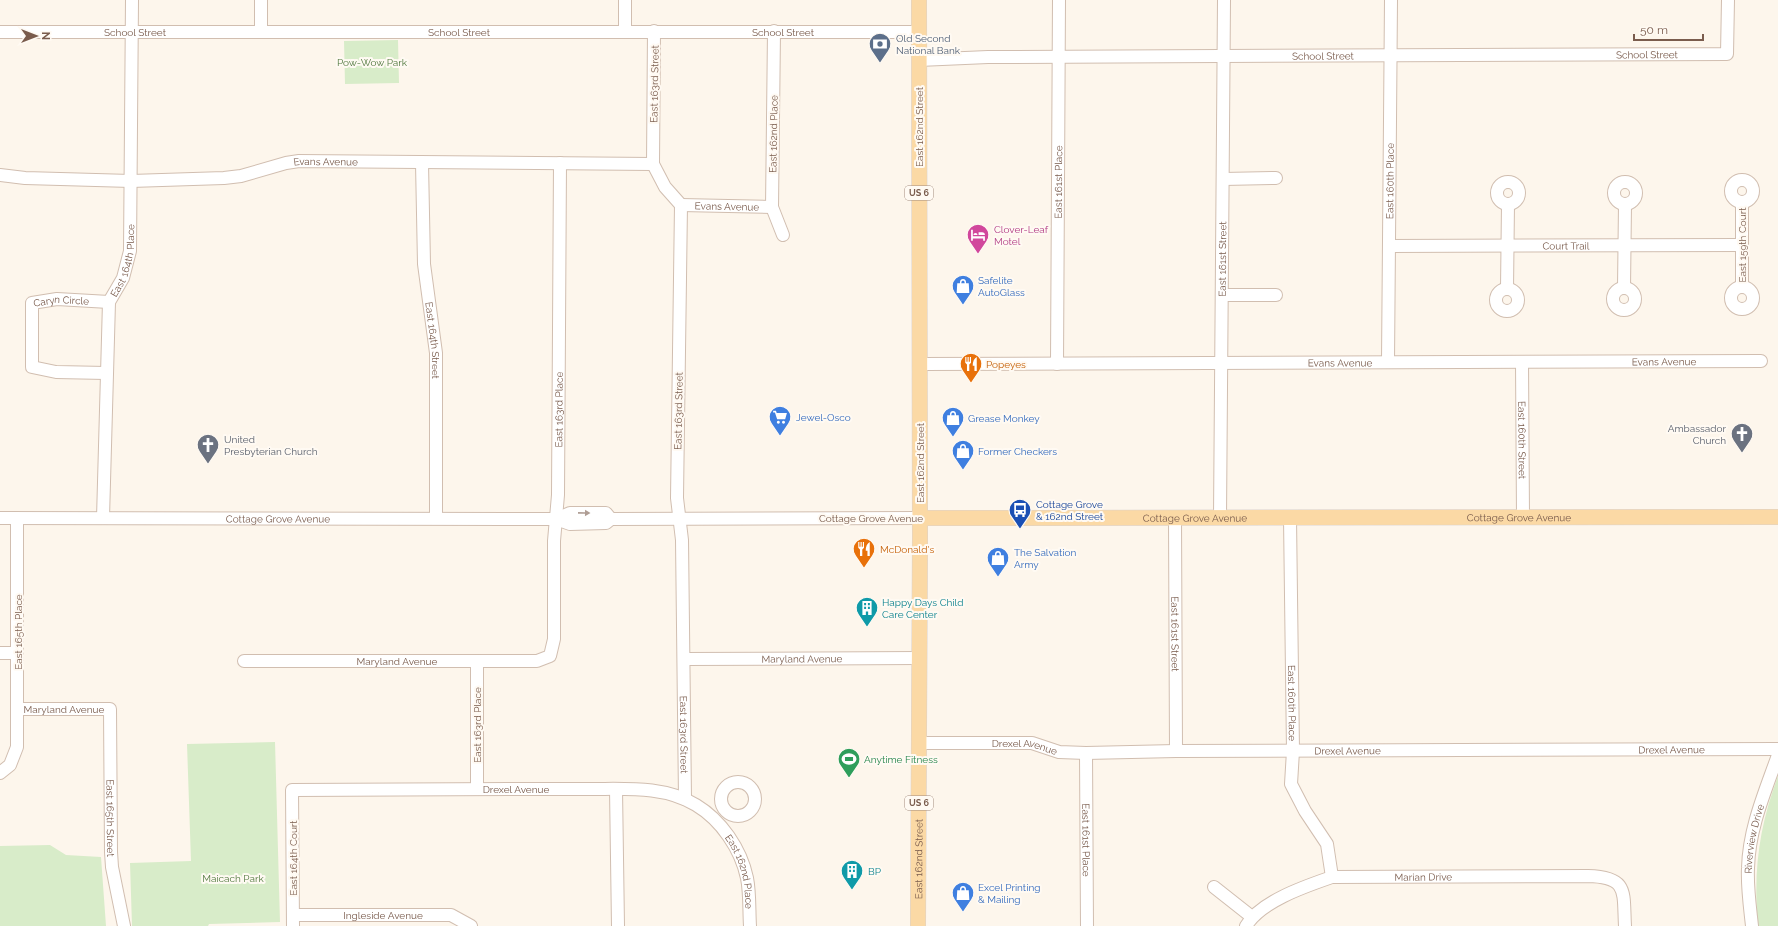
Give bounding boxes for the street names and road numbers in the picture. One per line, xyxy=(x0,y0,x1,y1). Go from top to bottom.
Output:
street label: School Street xyxy=(104,27,167,38)
street label: School Street xyxy=(428,27,491,38)
street label: School Street xyxy=(752,27,815,38)
street label: East 163rd Street xyxy=(648,44,661,123)
street label: School Street xyxy=(1616,49,1679,60)
street label: School Street xyxy=(1292,51,1355,62)
street label: East 162nd Street xyxy=(914,86,925,167)
street label: East 162nd Place xyxy=(767,95,780,173)
street label: East 160th Place xyxy=(1384,143,1396,219)
street label: East 161st Place xyxy=(1053,145,1064,219)
street label: Evans Avenue xyxy=(293,156,358,168)
road number: US 6 xyxy=(905,186,933,200)
street label: Evans Avenue xyxy=(695,200,760,213)
street label: East 159th Court xyxy=(1737,207,1748,283)
street label: East 161st Street xyxy=(1217,221,1228,297)
street label: East 164th Place xyxy=(108,224,136,299)
street label: Court Trail xyxy=(1542,240,1590,252)
street label: Caryn Circle xyxy=(33,294,90,309)
street label: East 164th Street xyxy=(423,301,441,380)
street label: Evans Avenue xyxy=(1632,356,1696,367)
street label: Evans Avenue xyxy=(1308,357,1372,369)
street label: East 163rd Place xyxy=(553,371,565,448)
street label: East 163rd Street xyxy=(672,371,685,450)
street label: East 160th Street xyxy=(1516,401,1528,480)
street label: East 162nd Street xyxy=(915,422,926,503)
street label: Cottage Grove Avenue xyxy=(1467,512,1571,523)
street label: Cottage Grove Avenue xyxy=(226,513,330,525)
street label: Cottage Grove Avenue xyxy=(819,513,923,524)
street label: Cottage Grove Avenue xyxy=(1143,513,1247,524)
street label: East 165th Place xyxy=(13,594,24,670)
street label: East 161st Street xyxy=(1169,596,1181,672)
street label: Maryland Avenue xyxy=(762,653,843,665)
street label: Maryland Avenue xyxy=(357,656,438,667)
street label: East 160th Place xyxy=(1286,665,1298,741)
street label: East 163rd Place xyxy=(472,687,483,763)
street label: East 163rd Street xyxy=(678,696,690,774)
street label: Maryland Avenue xyxy=(24,704,105,715)
street label: Drexel Avenue xyxy=(992,738,1059,757)
street label: Drexel Avenue xyxy=(1638,744,1705,755)
street label: Drexel Avenue xyxy=(1314,745,1381,757)
street label: East 165th Street xyxy=(104,779,116,858)
street label: Drexel Avenue xyxy=(483,784,549,795)
road number: US 6 xyxy=(905,796,933,810)
street label: East 161st Place xyxy=(1080,803,1092,877)
street label: Riverview Drive xyxy=(1743,803,1766,874)
street label: East 162nd Street xyxy=(913,818,925,899)
street label: East 164th Court xyxy=(288,820,299,896)
street label: East 162nd Place xyxy=(723,832,754,909)
street label: Marian Drive xyxy=(1394,872,1452,883)
street label: Ingleside Avenue xyxy=(343,910,423,921)

